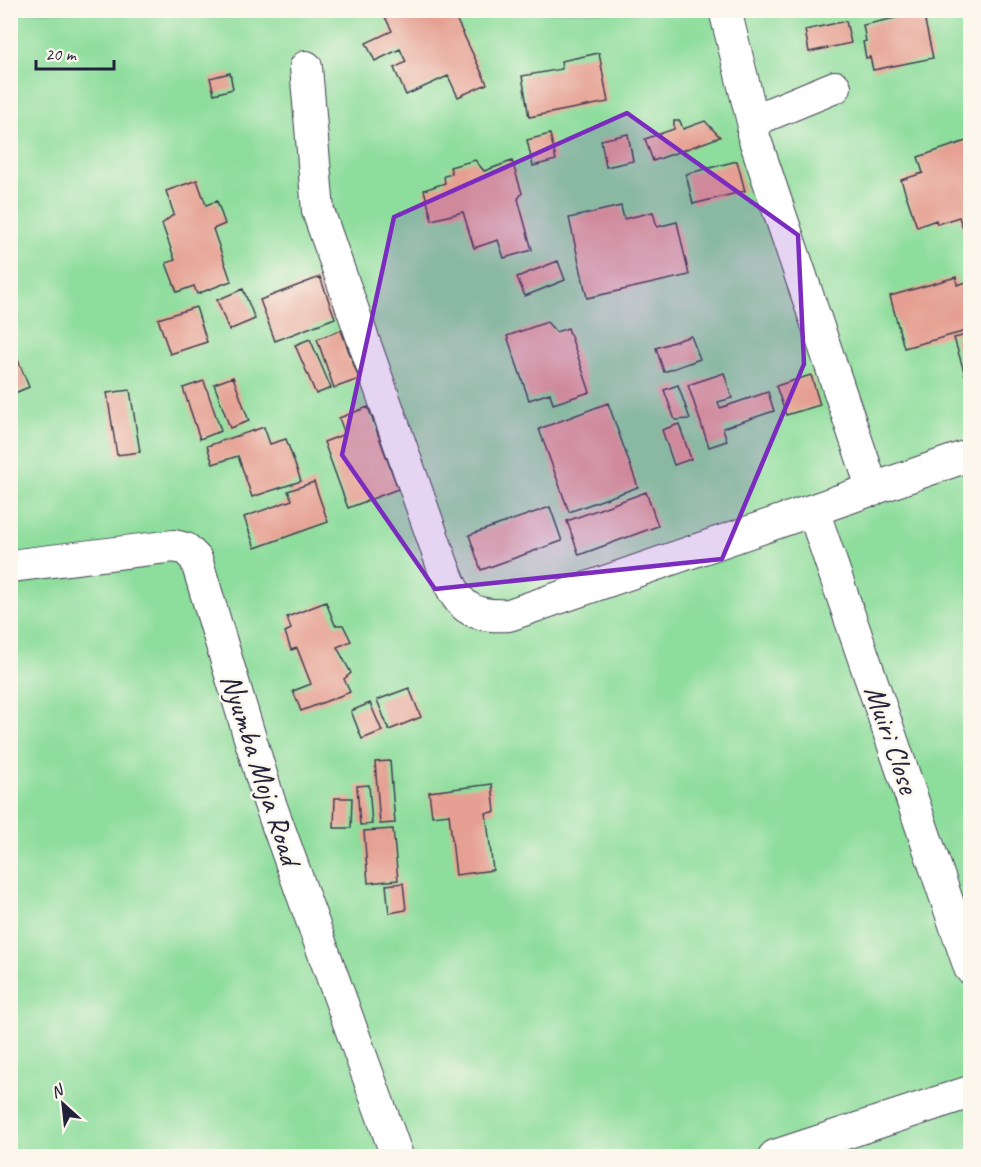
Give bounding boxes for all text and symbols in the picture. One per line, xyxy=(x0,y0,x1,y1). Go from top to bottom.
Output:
scale bar xyxy=(36,33,114,71)
text: 20 m xyxy=(45,43,78,65)
street label: Nyumba Moja Road xyxy=(212,669,311,873)
street label: Muiri Close xyxy=(856,680,929,800)
north arrow xyxy=(33,1074,93,1134)
text: N xyxy=(48,1079,68,1103)

